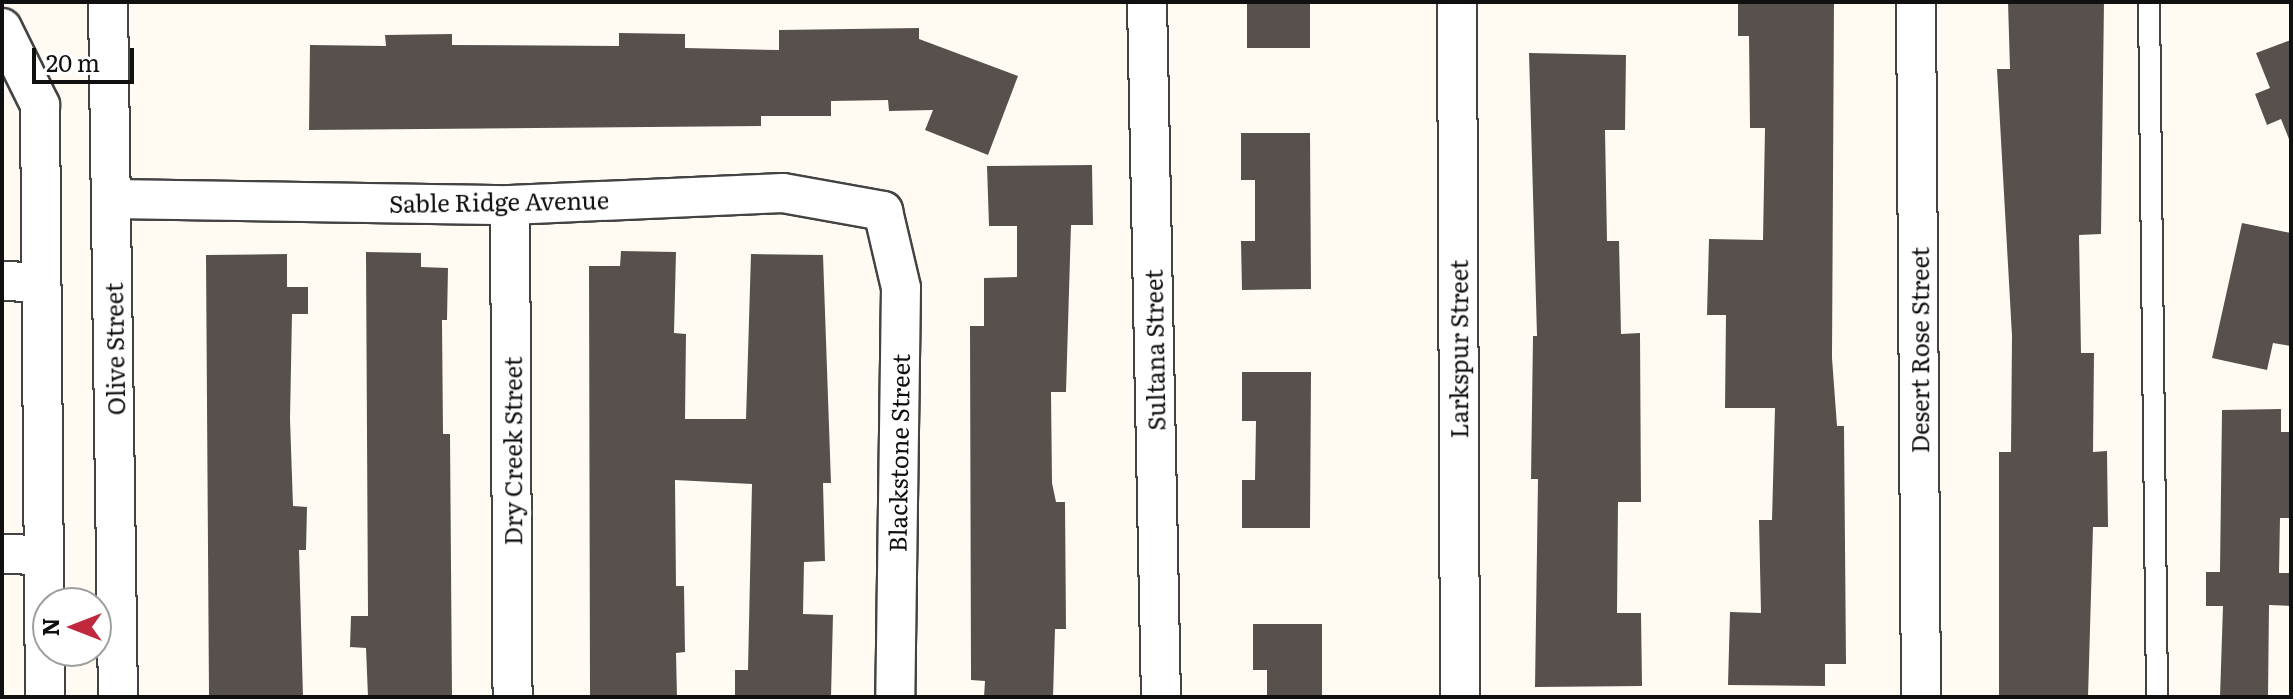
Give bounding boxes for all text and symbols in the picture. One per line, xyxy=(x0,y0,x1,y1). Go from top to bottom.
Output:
scale bar xyxy=(36,32,138,82)
text: 20 m xyxy=(46,44,100,79)
street label: Sable Ridge Avenue xyxy=(389,185,609,217)
street label: Desert Rose Street xyxy=(1905,247,1933,453)
street label: Larkspur Street xyxy=(1444,259,1472,439)
street label: Sultana Street xyxy=(1138,269,1170,431)
street label: Olive Street xyxy=(98,282,130,416)
street label: Blackstone Street xyxy=(882,353,914,553)
street label: Dry Creek Street xyxy=(498,357,526,545)
north arrow xyxy=(32,587,112,667)
text: N xyxy=(33,618,66,636)

